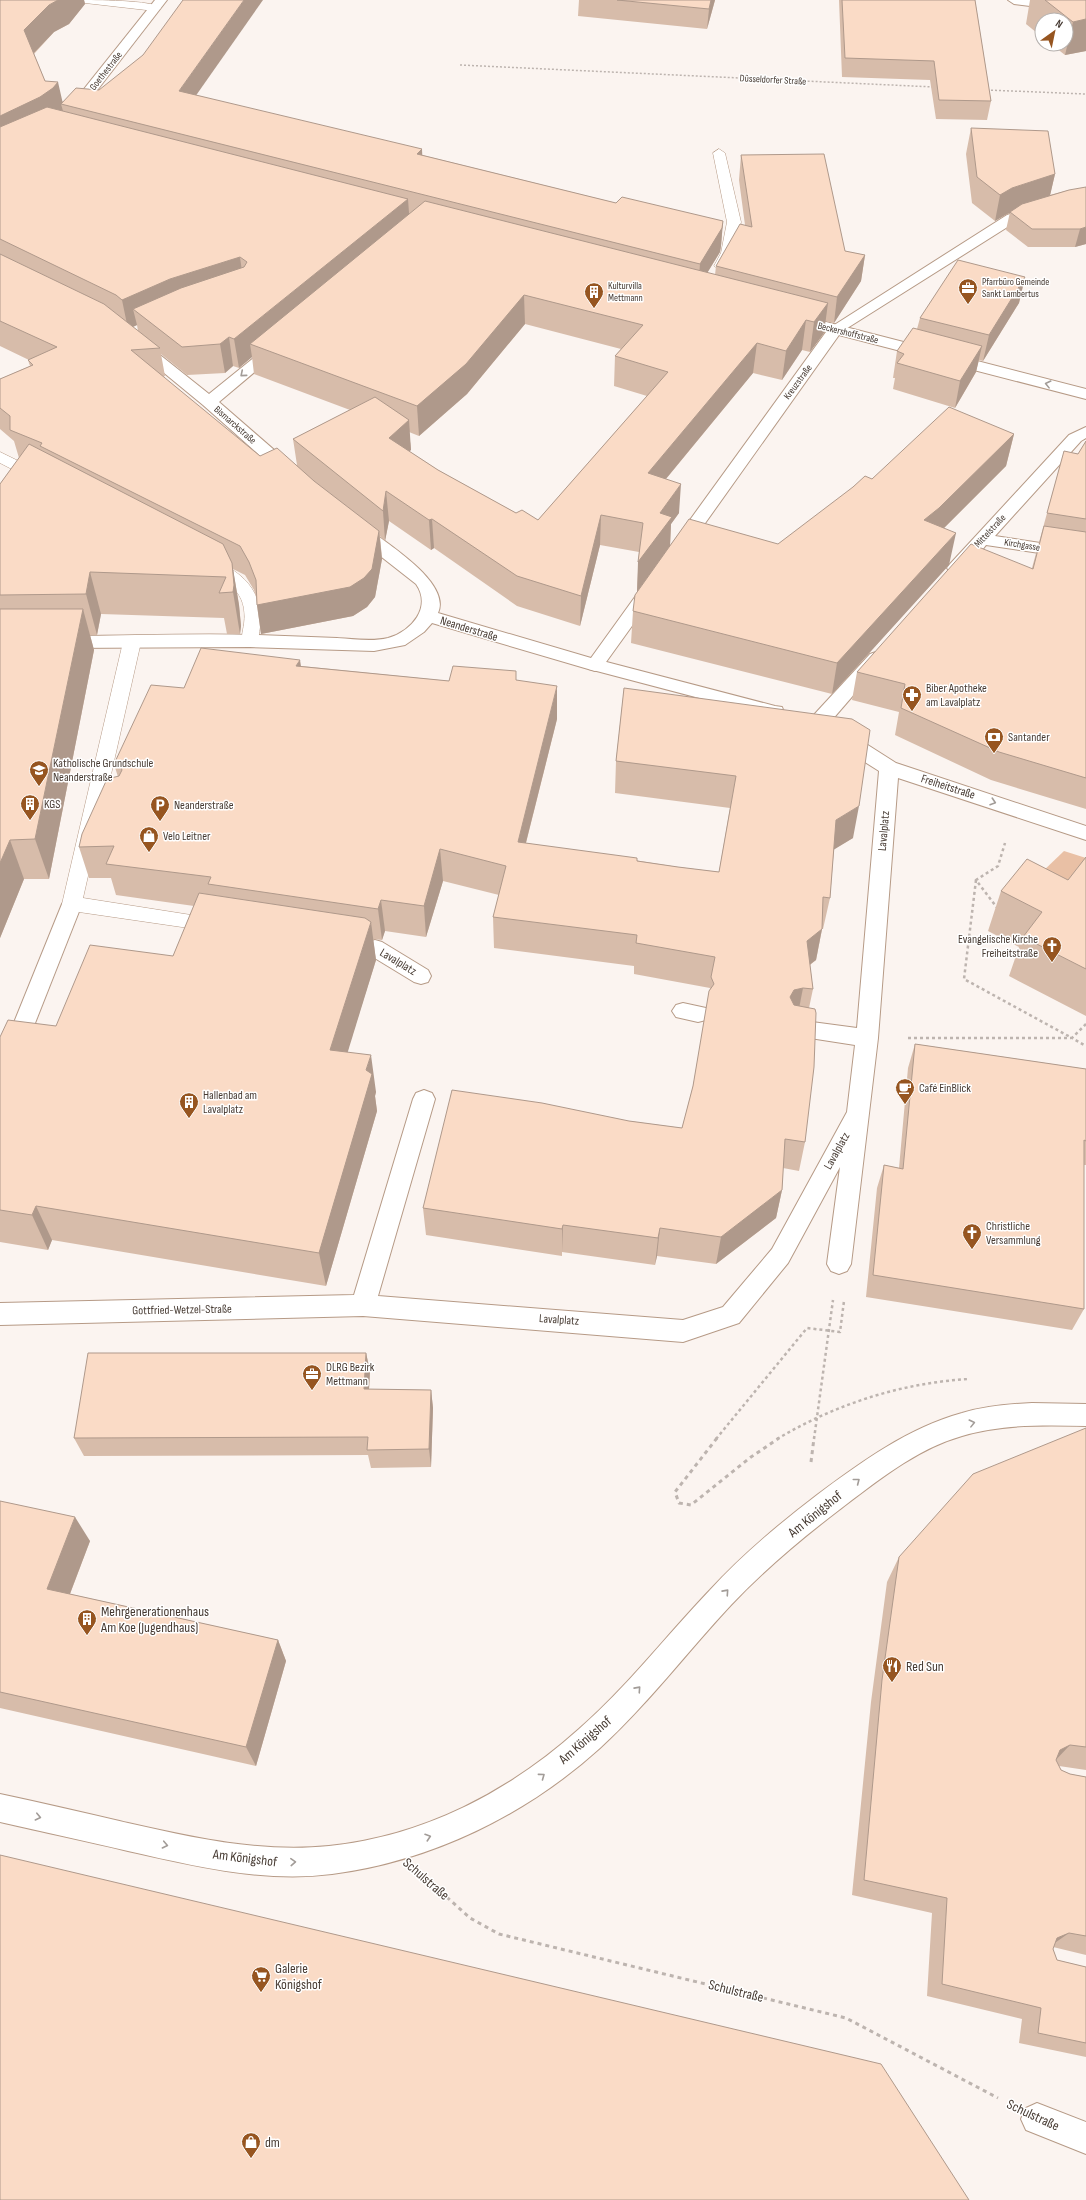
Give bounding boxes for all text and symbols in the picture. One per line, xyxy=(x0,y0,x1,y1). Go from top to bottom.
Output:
north arrow xyxy=(1034,12,1074,52)
text: N xyxy=(1053,17,1065,31)
street label: Goethestraße xyxy=(87,49,125,93)
street label: Düsseldorfer Straße xyxy=(739,72,807,88)
place label: Pfarrbüro Gemeinde Sankt Lambertus xyxy=(982,276,1049,300)
office icon: Pfarrbüro Gemeinde Sankt Lambertus xyxy=(957,277,979,305)
place label: Kulturvilla Mettmann xyxy=(608,280,643,304)
building icon: Kulturvilla Mettmann xyxy=(583,281,605,309)
street label: Beckershoffstraße xyxy=(816,320,880,346)
street label: Kreuzstraße xyxy=(781,362,815,402)
one-way arrow xyxy=(240,369,248,376)
one-way arrow xyxy=(1045,381,1051,389)
street label: Bismarckstraße xyxy=(211,403,259,447)
street label: Mittelstraße xyxy=(972,512,1008,550)
street label: Kirchgasse xyxy=(1003,536,1041,554)
street label: Neanderstraße xyxy=(438,613,500,645)
place label: Biber Apotheke am Lavalplatz xyxy=(926,681,987,710)
pharmacy icon: Biber Apotheke am Lavalplatz xyxy=(901,684,923,712)
bank icon: Santander xyxy=(983,726,1005,754)
place label: Santander xyxy=(1008,730,1050,745)
place label: Katholische Grundschule Neanderstraße xyxy=(53,756,154,785)
school or university icon: Katholische Grundschule Neanderstraße xyxy=(28,759,50,787)
street label: Freiheitstraße xyxy=(919,771,977,803)
building icon: KGS xyxy=(19,793,41,821)
parking icon: Neanderstraße xyxy=(149,794,171,822)
place label: KGS xyxy=(44,797,60,812)
place label: Neanderstraße xyxy=(174,798,234,813)
one-way arrow xyxy=(989,798,996,806)
street label: Lavalplatz xyxy=(875,810,893,852)
shop icon: Velo Leitner xyxy=(138,825,160,853)
place label: Velo Leitner xyxy=(163,829,211,844)
place label: Evangelische Kirche Freiheitstraße xyxy=(958,932,1038,961)
church icon: Evangelische Kirche Freiheitstraße xyxy=(1041,935,1063,963)
street label: Lavalplatz xyxy=(377,945,420,979)
cafe icon: Café EinBlick xyxy=(894,1077,916,1105)
place label: Café EinBlick xyxy=(919,1081,971,1096)
place label: Hallenbad am Lavalplatz xyxy=(203,1088,257,1117)
building icon: Hallenbad am Lavalplatz xyxy=(178,1091,200,1119)
street label: Lavalplatz xyxy=(821,1129,854,1172)
place label: Christliche Versammlung xyxy=(986,1219,1041,1248)
church icon: Christliche Versammlung xyxy=(961,1222,983,1250)
street label: Gottfried-Wetzel-Straße xyxy=(132,1302,232,1318)
street label: Lavalplatz xyxy=(538,1311,580,1329)
place label: DLRG Bezirk Mettmann xyxy=(326,1360,375,1389)
office icon: DLRG Bezirk Mettmann xyxy=(301,1363,323,1391)
one-way arrow xyxy=(968,1419,975,1428)
one-way arrow xyxy=(852,1479,859,1486)
street label: Am Königshof xyxy=(784,1487,846,1541)
one-way arrow xyxy=(721,1590,728,1597)
place label: Mehrgenerationenhaus Am Koe (Jugendhaus) xyxy=(100,1603,209,1636)
building icon: Mehrgenerationenhaus Am Koe (Jugendhaus) xyxy=(76,1608,98,1636)
restaurant icon: Red Sun xyxy=(881,1655,903,1683)
place label: Red Sun xyxy=(906,1658,944,1675)
one-way arrow xyxy=(634,1686,641,1693)
street label: Am Königshof xyxy=(554,1712,616,1768)
one-way arrow xyxy=(538,1774,545,1781)
one-way arrow xyxy=(35,1812,41,1820)
one-way arrow xyxy=(425,1833,432,1841)
one-way arrow xyxy=(162,1840,168,1848)
street label: Am Königshof xyxy=(211,1846,279,1870)
street label: Schulstraße xyxy=(399,1854,453,1904)
one-way arrow xyxy=(290,1858,296,1866)
place label: Galerie Königshof xyxy=(275,1960,323,1993)
supermarket icon: Galerie Königshof xyxy=(250,1965,272,1993)
street label: Schulstraße xyxy=(707,1976,765,2006)
street label: Schulstraße xyxy=(1004,2095,1062,2135)
shop icon: dm xyxy=(240,2131,262,2159)
place label: dm xyxy=(265,2134,280,2151)

